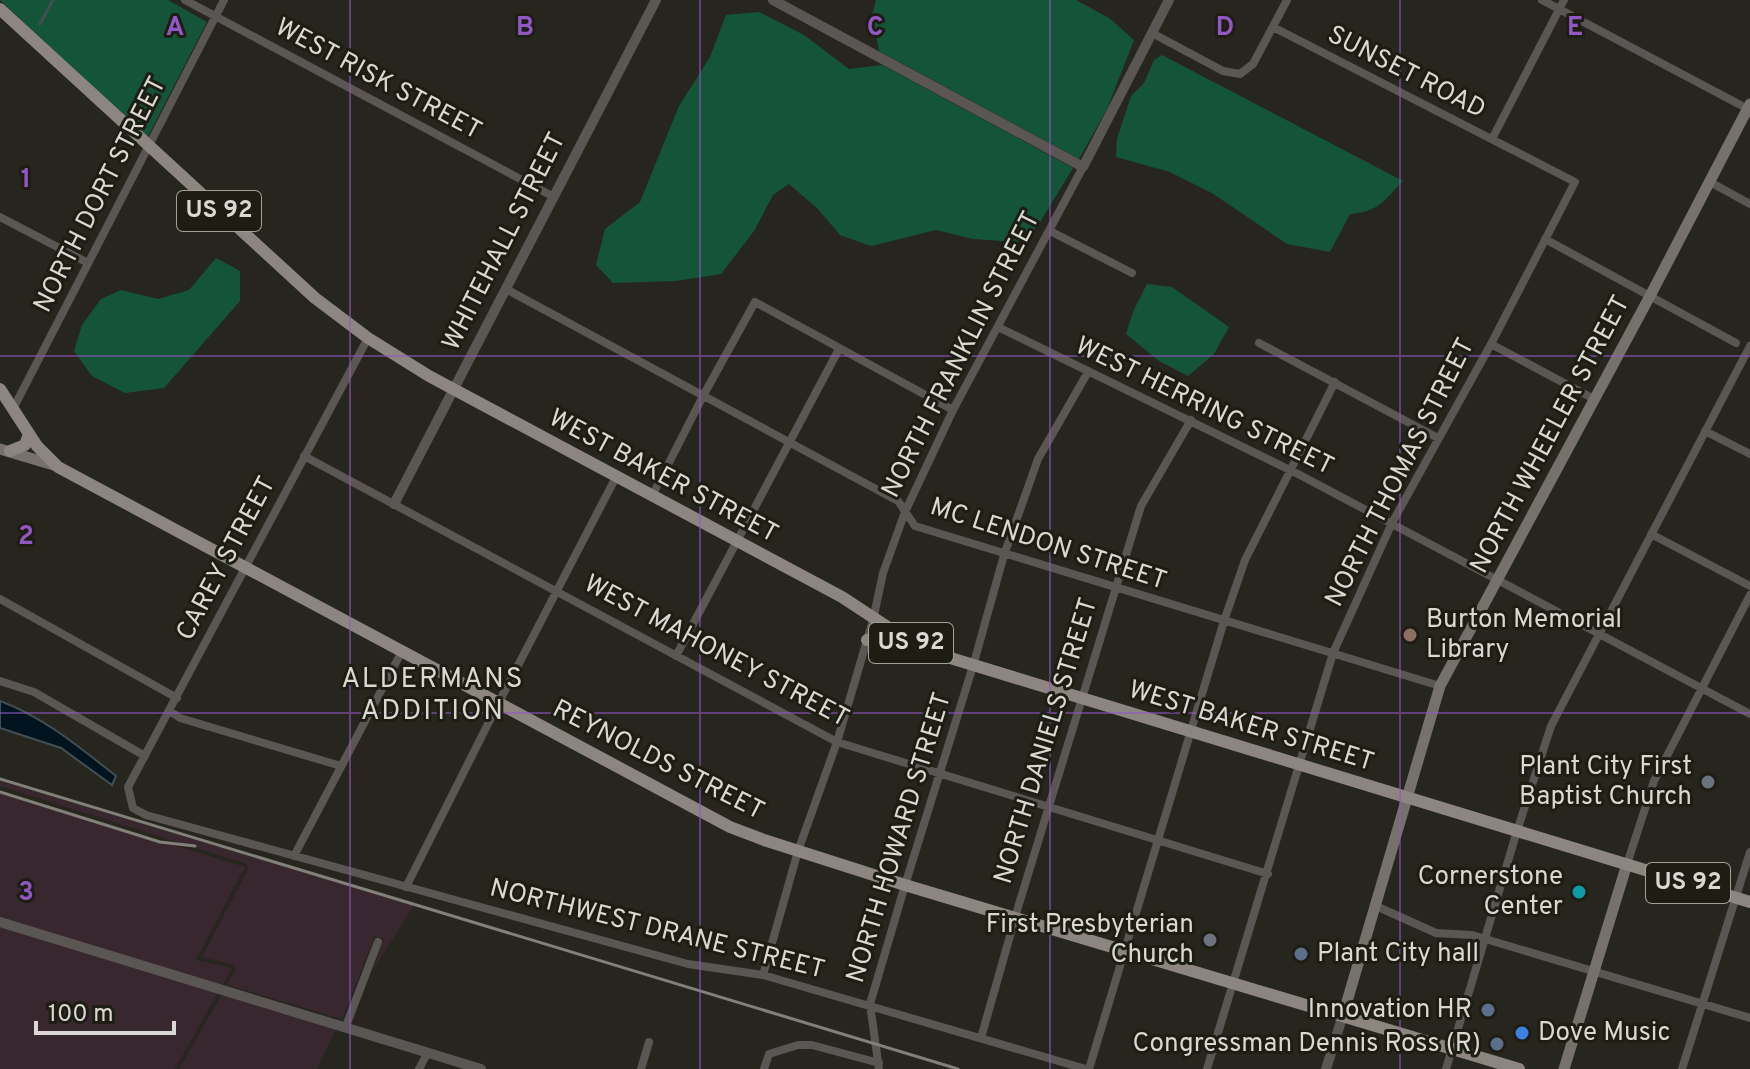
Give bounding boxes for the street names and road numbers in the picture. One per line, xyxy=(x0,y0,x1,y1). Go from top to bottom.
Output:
street label: WEST RISK STREET xyxy=(269,12,487,148)
street label: SUNSET ROAD xyxy=(1321,19,1491,127)
street label: NORTH DORT STREET xyxy=(27,71,175,319)
street label: WHITEHALL STREET xyxy=(436,127,574,357)
road number: US 92 xyxy=(177,191,261,231)
street label: NORTH FRANKLIN STREET xyxy=(875,206,1049,504)
street label: NORTH WHEELER STREET xyxy=(1464,290,1638,580)
street label: WEST HERRING STREET xyxy=(1069,330,1339,484)
street label: NORTH THOMAS STREET xyxy=(1319,333,1483,613)
street label: WEST BAKER STREET xyxy=(543,403,783,551)
street label: CAREY STREET xyxy=(170,471,284,647)
street label: MC LENDON STREET xyxy=(926,491,1170,599)
street label: WEST MAHONEY STREET xyxy=(578,568,854,736)
street label: NORTH DANIELS STREET xyxy=(988,594,1106,888)
road number: US 92 xyxy=(869,623,953,663)
street label: WEST BAKER STREET xyxy=(1124,674,1378,780)
street label: NORTH HOWARD STREET xyxy=(840,689,960,987)
street label: REYNOLDS STREET xyxy=(547,693,769,829)
road number: US 92 xyxy=(1646,863,1730,903)
street label: NORTHWEST DRANE STREET xyxy=(486,872,828,988)

